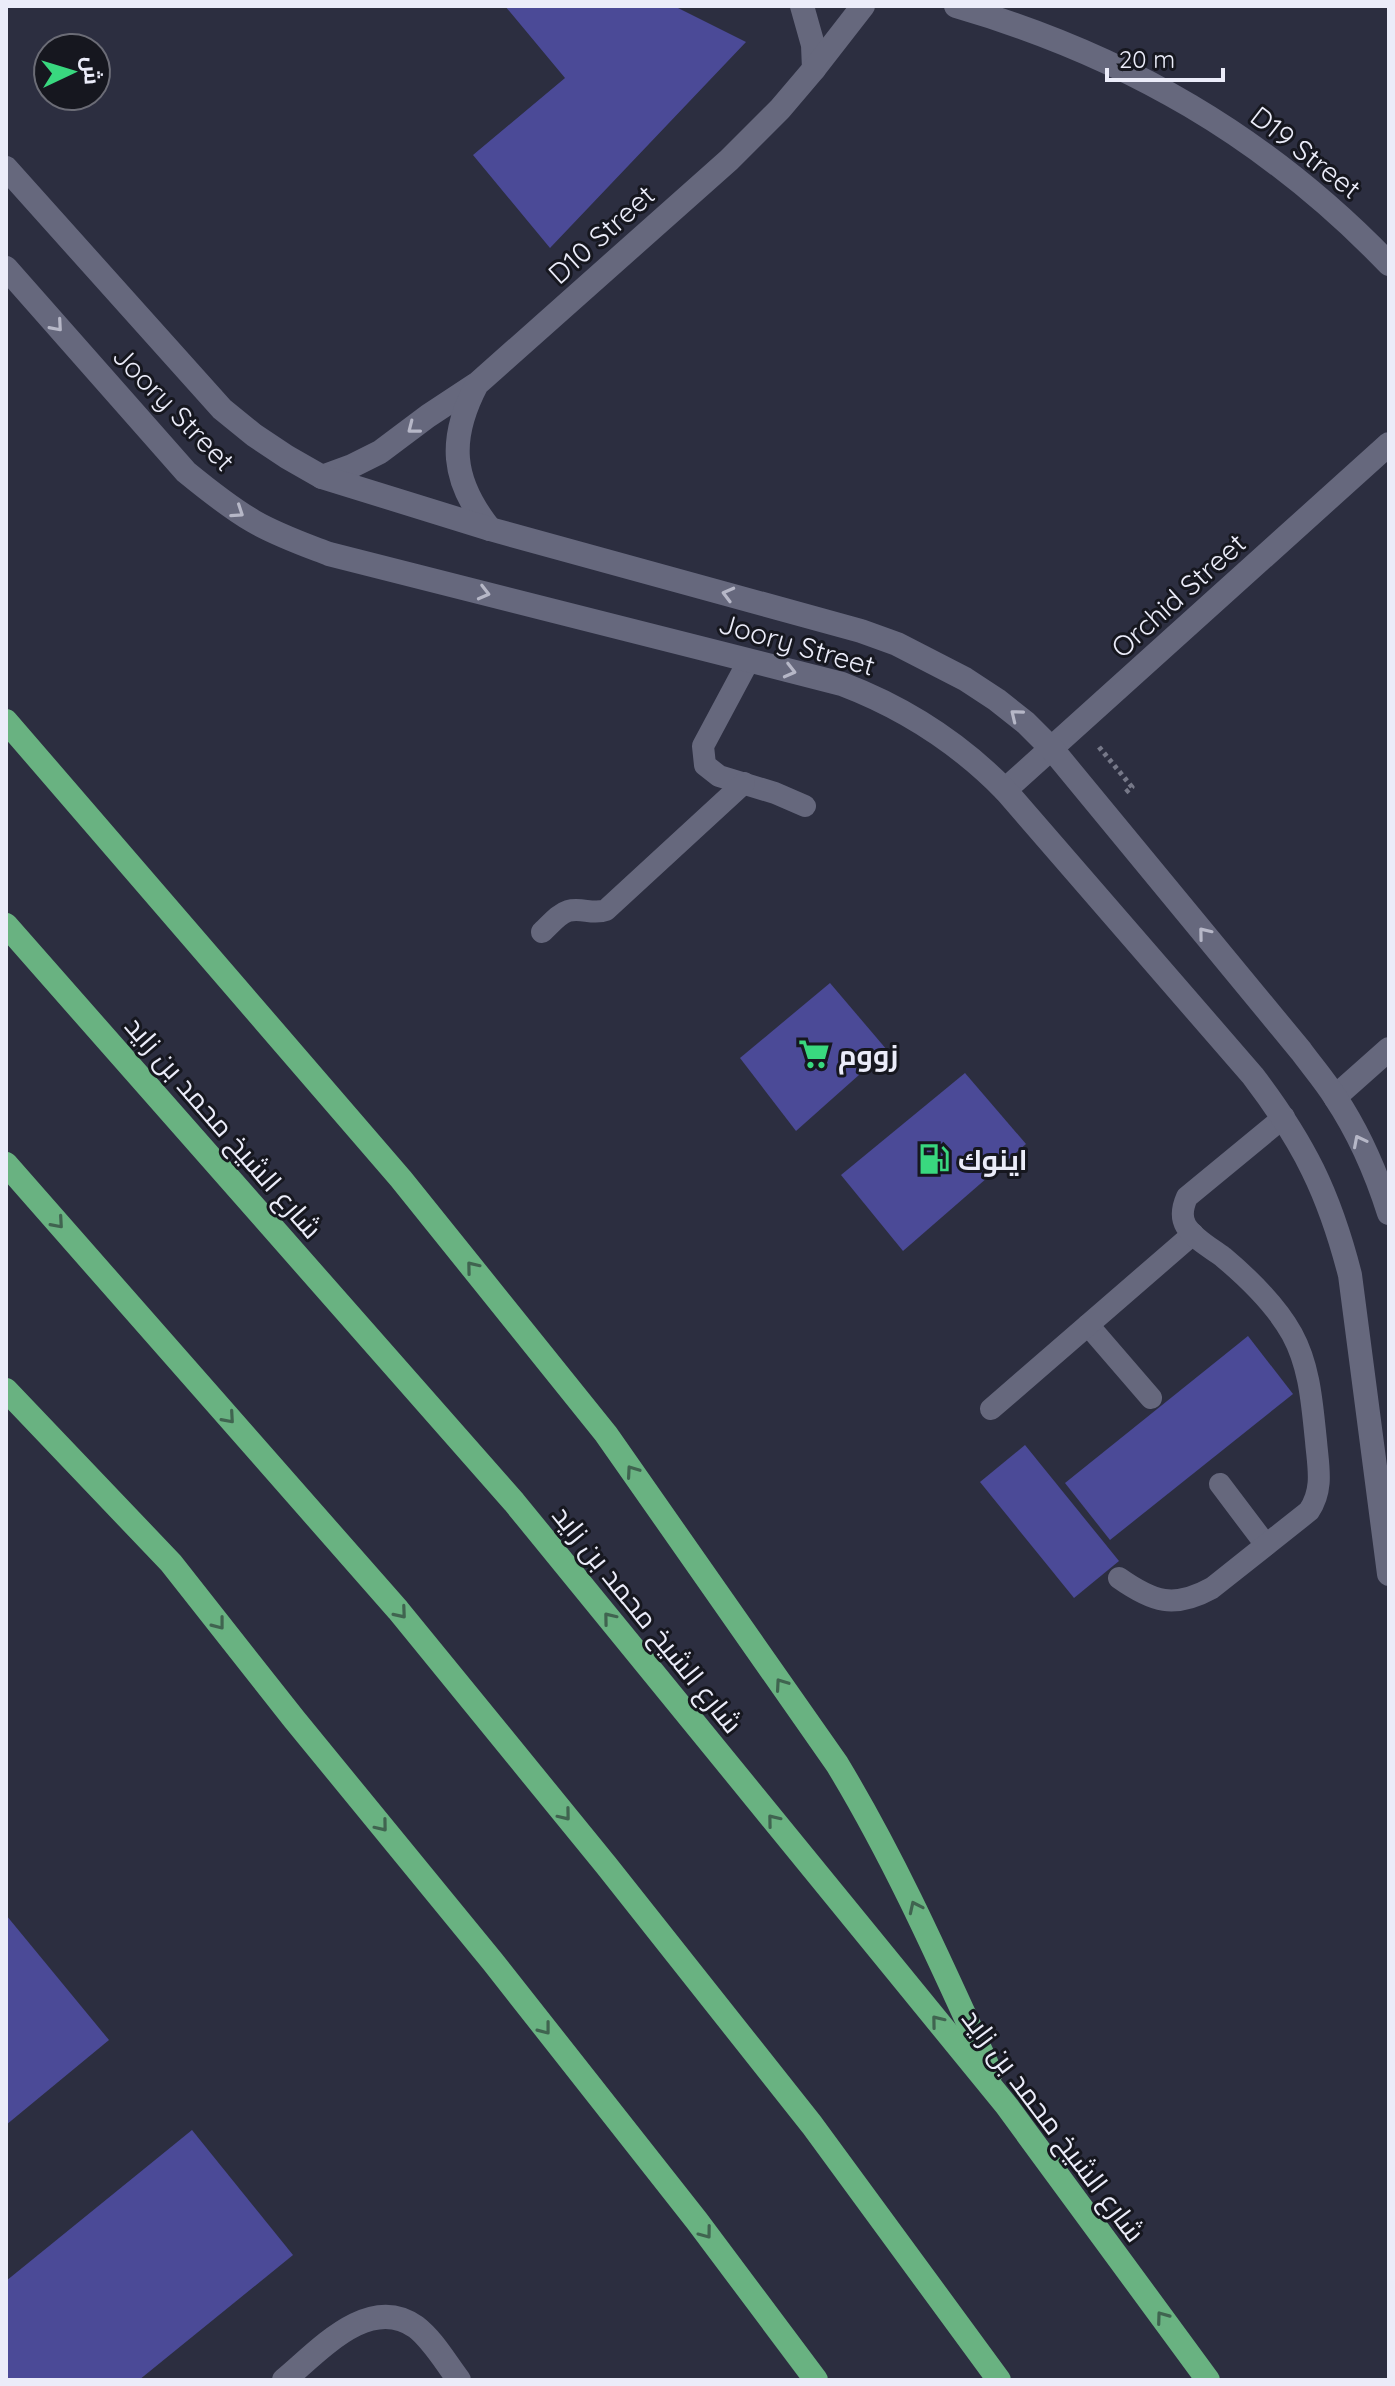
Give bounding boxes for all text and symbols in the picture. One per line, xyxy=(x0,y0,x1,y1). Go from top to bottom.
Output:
north arrow xyxy=(32,32,112,112)
scale bar xyxy=(1107,32,1223,82)
text: 20 m xyxy=(1119,44,1175,74)
text: ش xyxy=(77,56,107,86)
street label: D19 Street xyxy=(1244,98,1368,206)
street label: D10 Street xyxy=(540,177,662,291)
one-way arrow xyxy=(47,317,62,332)
street label: Joory Street xyxy=(106,338,242,478)
one-way arrow xyxy=(407,418,422,432)
one-way arrow xyxy=(230,502,244,517)
street label: Orchid Street xyxy=(1103,525,1253,665)
one-way arrow xyxy=(476,584,490,601)
one-way arrow xyxy=(721,587,735,603)
street label: Joory Street xyxy=(715,605,879,683)
one-way arrow xyxy=(783,661,796,678)
one-way arrow xyxy=(1010,711,1025,725)
one-way arrow xyxy=(1199,928,1214,942)
street label: شارع الشيخ محمد بن زايد xyxy=(116,1009,330,1247)
supermarket icon: زووم xyxy=(797,1037,831,1071)
place label: زووم xyxy=(838,1037,898,1075)
one-way arrow xyxy=(1354,1134,1369,1149)
fuel station icon: اينوك xyxy=(917,1142,951,1176)
place label: اينوك xyxy=(958,1142,1028,1177)
one-way arrow xyxy=(48,1213,62,1228)
one-way arrow xyxy=(467,1261,481,1276)
one-way arrow xyxy=(220,1408,234,1423)
one-way arrow xyxy=(627,1466,642,1480)
street label: شارع الشيخ محمد بن زايد xyxy=(544,1498,751,1741)
one-way arrow xyxy=(391,1604,406,1618)
one-way arrow xyxy=(604,1612,618,1627)
one-way arrow xyxy=(209,1615,224,1629)
one-way arrow xyxy=(776,1679,791,1693)
one-way arrow xyxy=(555,1806,570,1820)
one-way arrow xyxy=(768,1814,783,1829)
one-way arrow xyxy=(372,1817,387,1832)
one-way arrow xyxy=(909,1900,925,1915)
street label: شارع الشيخ محمد بن زايد xyxy=(953,2001,1153,2250)
one-way arrow xyxy=(933,2015,947,2030)
one-way arrow xyxy=(536,2020,550,2035)
one-way arrow xyxy=(696,2224,710,2239)
one-way arrow xyxy=(1158,2311,1172,2326)

